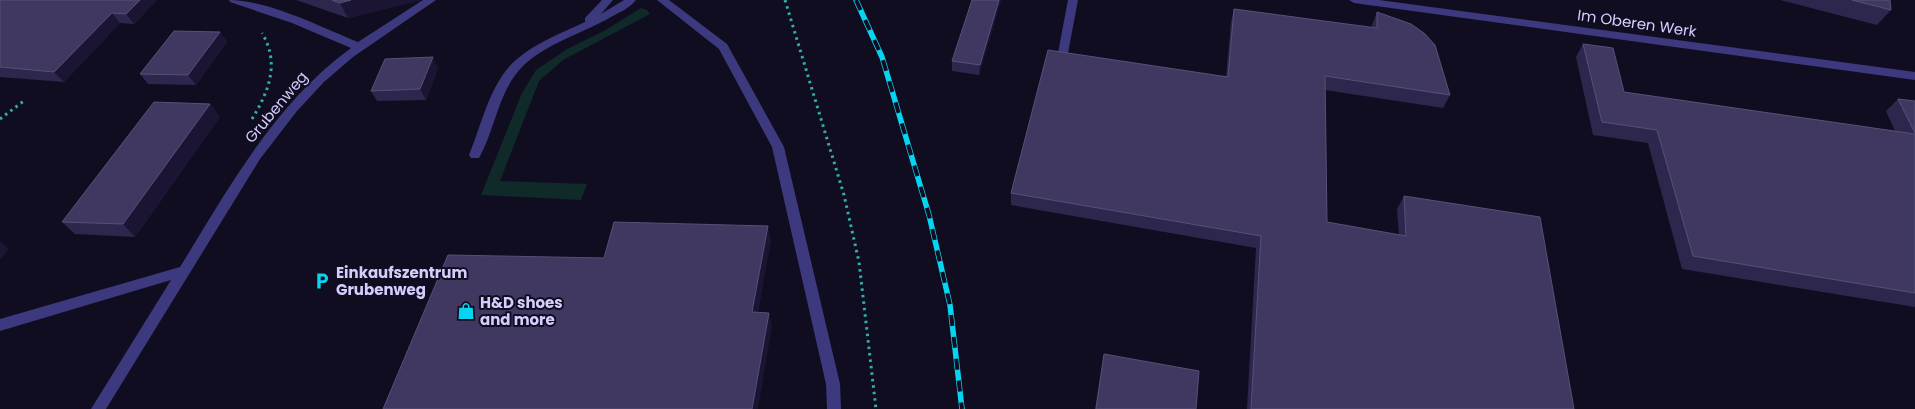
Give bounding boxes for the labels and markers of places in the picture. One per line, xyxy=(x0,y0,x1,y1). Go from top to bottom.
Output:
place label: Einkaufszentrum Grubenweg xyxy=(336,262,467,300)
parking icon: Einkaufszentrum Grubenweg xyxy=(312,271,332,291)
place label: H&D shoes and more xyxy=(480,292,563,330)
shop icon: H&D shoes and more xyxy=(456,301,476,321)

